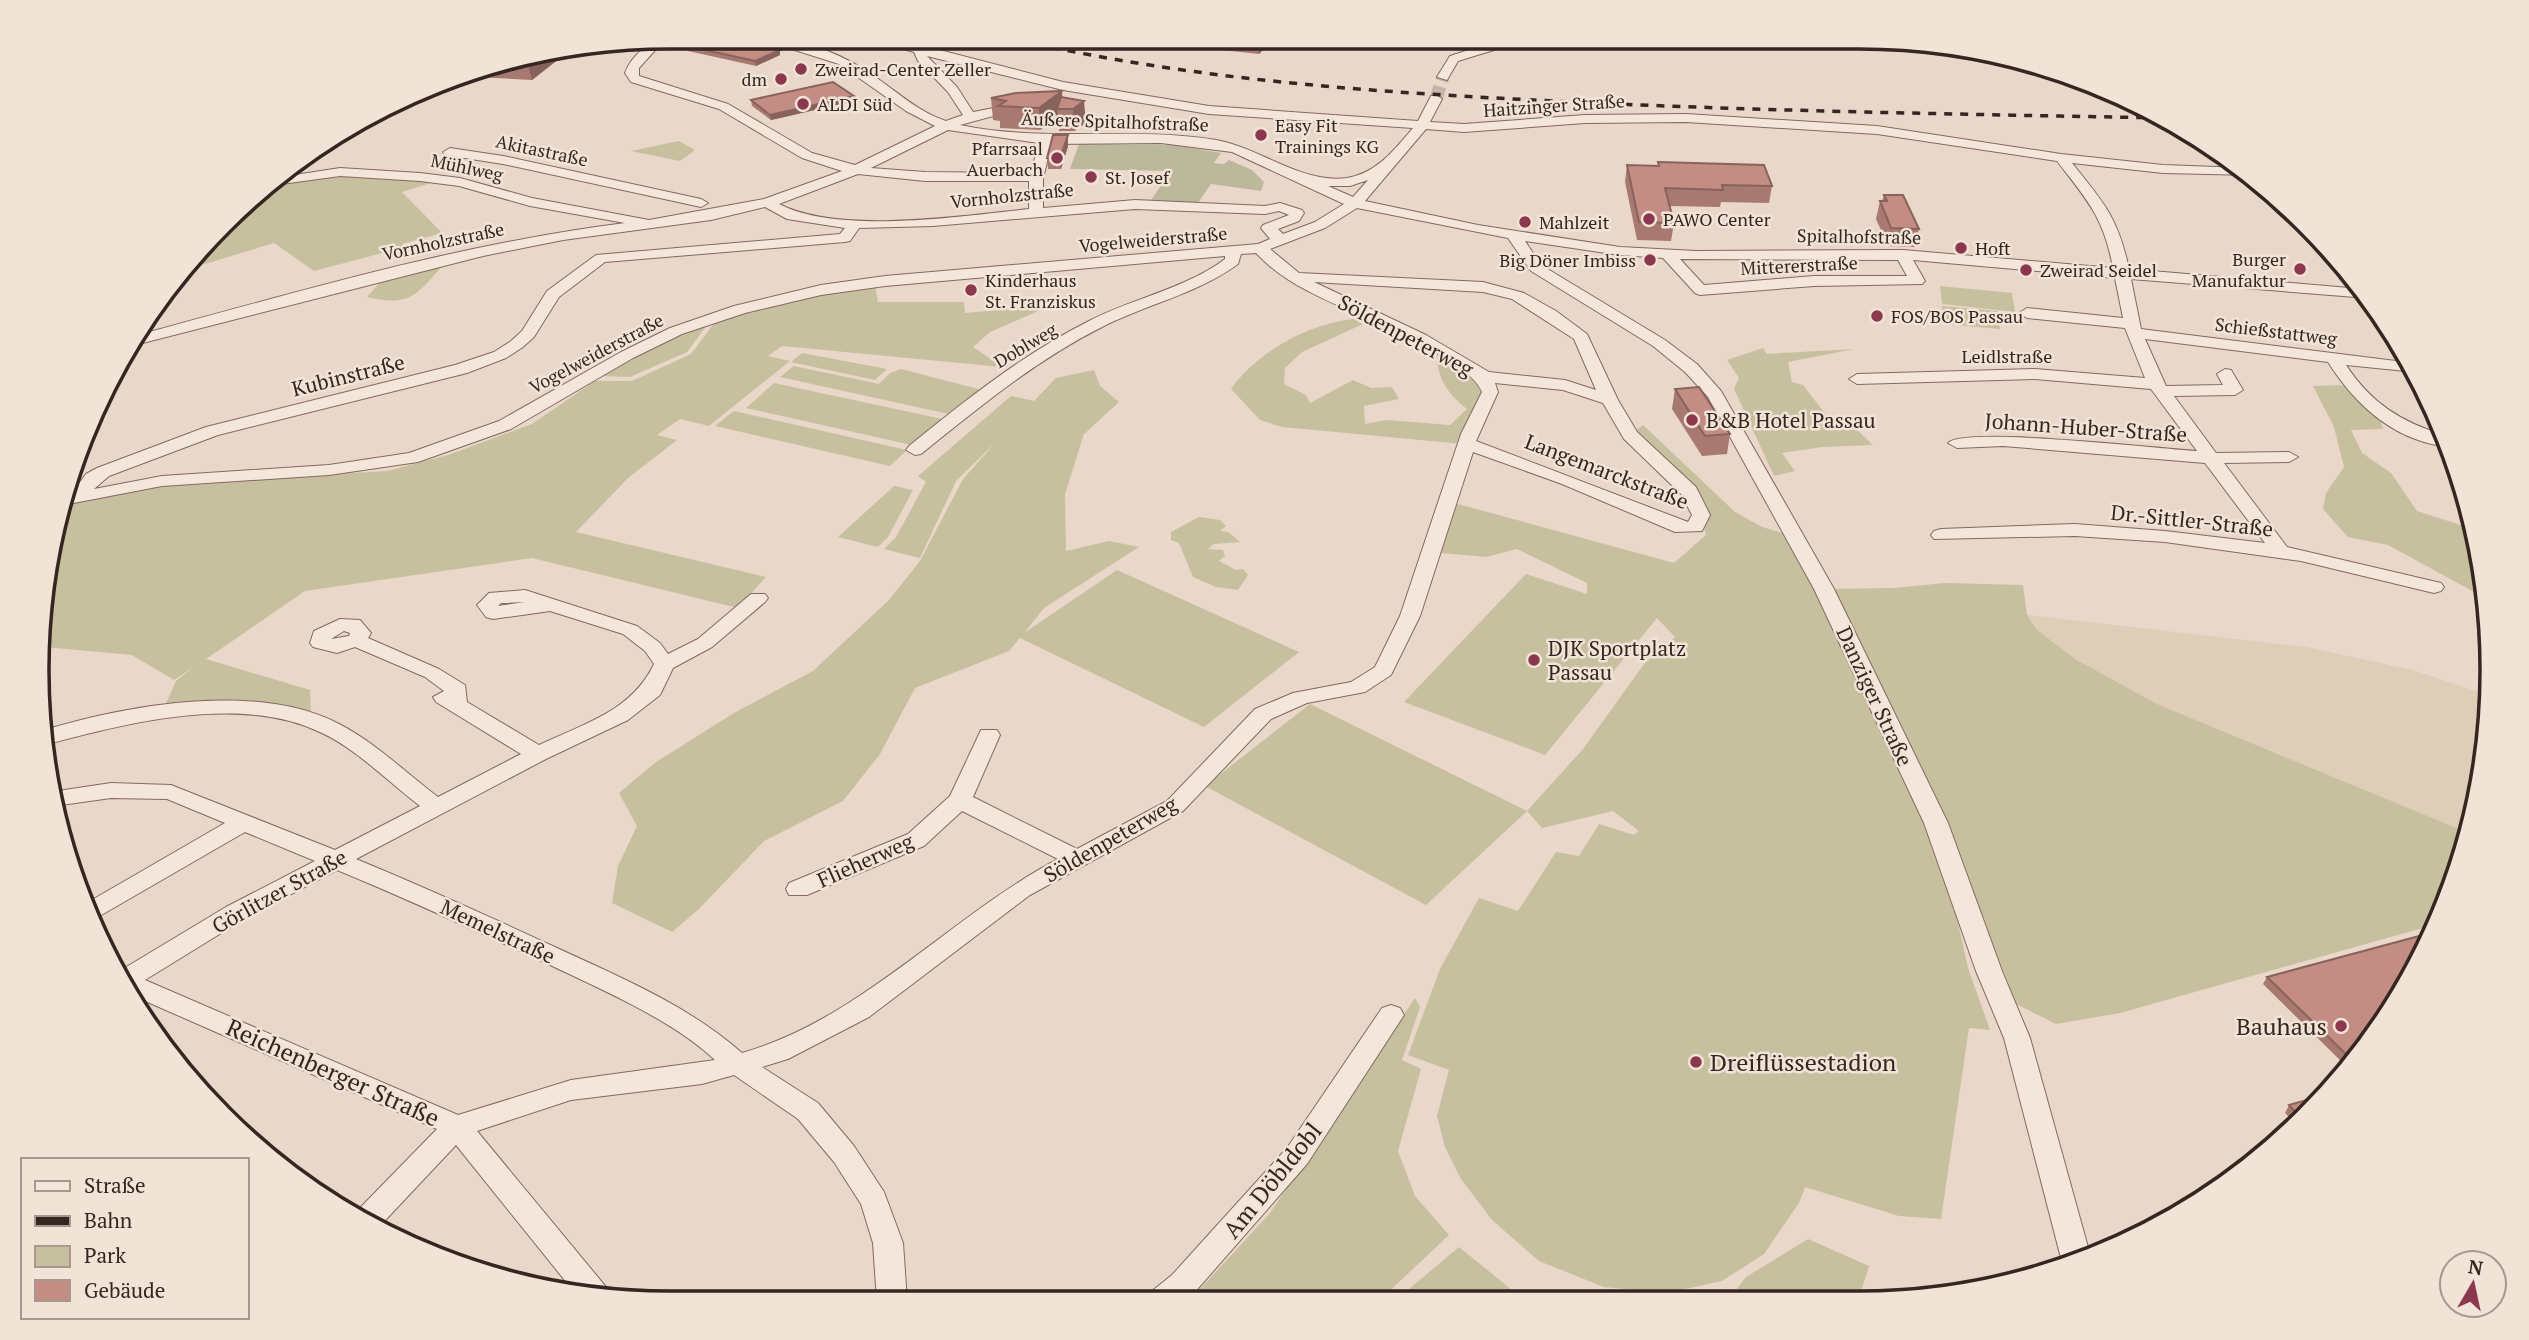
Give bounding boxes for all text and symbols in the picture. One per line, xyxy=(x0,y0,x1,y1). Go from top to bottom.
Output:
place label: Zweirad-Center Zeller xyxy=(815,57,991,81)
marker: Zweirad-Center Zeller xyxy=(793,61,809,77)
place label: dm xyxy=(741,67,767,91)
marker: dm xyxy=(773,71,789,87)
street label: Haitzinger Straße xyxy=(1482,88,1626,122)
place label: ALDI Süd xyxy=(817,92,893,116)
marker: ALDI Süd xyxy=(795,96,811,112)
street label: Äußere Spitalhofstraße xyxy=(1021,106,1209,136)
place label: Easy Fit Trainings KG xyxy=(1275,113,1379,158)
marker: Easy Fit Trainings KG xyxy=(1253,127,1269,143)
street label: Akitastraße xyxy=(494,129,590,171)
place label: Pfarrsaal Auerbach xyxy=(967,136,1043,181)
street label: Mühlweg xyxy=(429,148,506,186)
marker: Pfarrsaal Auerbach xyxy=(1049,150,1065,166)
place label: St. Josef xyxy=(1105,165,1171,189)
marker: St. Josef xyxy=(1083,169,1099,185)
street label: Vornholzstraße xyxy=(949,177,1075,213)
place label: PAWO Center xyxy=(1663,207,1771,231)
place label: Mahlzeit xyxy=(1539,210,1610,234)
marker: PAWO Center xyxy=(1641,211,1657,227)
marker: Mahlzeit xyxy=(1517,214,1533,230)
street label: Vornholzstraße xyxy=(380,216,506,266)
street label: Vogelweiderstraße xyxy=(1078,221,1228,257)
street label: Spitalhofstraße xyxy=(1797,223,1921,249)
place label: Hoft xyxy=(1975,236,2011,260)
marker: Hoft xyxy=(1953,240,1969,256)
place label: Burger Manufaktur xyxy=(2192,247,2286,292)
place label: Big Döner Imbiss xyxy=(1499,248,1636,272)
street label: Mittererstraße xyxy=(1740,250,1858,280)
marker: Big Döner Imbiss xyxy=(1642,252,1658,268)
place label: Zweirad Seidel xyxy=(2040,258,2157,282)
marker: Burger Manufaktur xyxy=(2292,261,2308,277)
marker: Zweirad Seidel xyxy=(2018,262,2034,278)
place label: Kinderhaus St. Franziskus xyxy=(985,268,1096,313)
marker: Kinderhaus St. Franziskus xyxy=(963,282,979,298)
street label: Söldenpeterweg xyxy=(1333,288,1479,383)
place label: FOS/BOS Passau xyxy=(1891,304,2023,328)
street label: Vogelweiderstraße xyxy=(525,307,667,399)
marker: FOS/BOS Passau xyxy=(1869,308,1885,324)
street label: Schießstattweg xyxy=(2214,312,2339,350)
street label: Doblweg xyxy=(989,317,1061,373)
street label: Leidlstraße xyxy=(1962,344,2052,368)
street label: Kubinstraße xyxy=(289,347,407,403)
place label: B&B Hotel Passau xyxy=(1706,406,1876,434)
street label: Johann-Huber-Straße xyxy=(1984,406,2188,448)
marker: B&B Hotel Passau xyxy=(1684,412,1700,428)
street label: Langemarckstraße xyxy=(1521,427,1693,515)
street label: Dr.-Sittler-Straße xyxy=(2109,498,2275,542)
street label: Danziger Straße xyxy=(1830,622,1920,770)
place label: DJK Sportplatz Passau xyxy=(1548,634,1686,686)
marker: DJK Sportplatz Passau xyxy=(1526,652,1542,668)
street label: Söldenpeterweg xyxy=(1038,789,1183,889)
street label: Flieherweg xyxy=(813,826,918,894)
street label: Görlitzer Straße xyxy=(207,842,351,940)
street label: Memelstraße xyxy=(436,892,560,970)
place label: Bauhaus xyxy=(2236,1010,2327,1042)
street label: Reichenberger Straße xyxy=(221,1011,445,1133)
marker: Bauhaus xyxy=(2333,1018,2349,1034)
place label: Dreiflüssestadion xyxy=(1710,1046,1896,1078)
marker: Dreiflüssestadion xyxy=(1688,1054,1704,1070)
street label: Am Döbldobl xyxy=(1215,1115,1329,1245)
legend xyxy=(21,1158,248,1319)
text: Straße xyxy=(84,1171,146,1199)
text: Bahn xyxy=(84,1206,133,1234)
text: Park xyxy=(84,1241,126,1269)
north arrow xyxy=(2438,1249,2508,1319)
text: N xyxy=(2467,1253,2485,1280)
text: Gebäude xyxy=(84,1276,165,1304)

